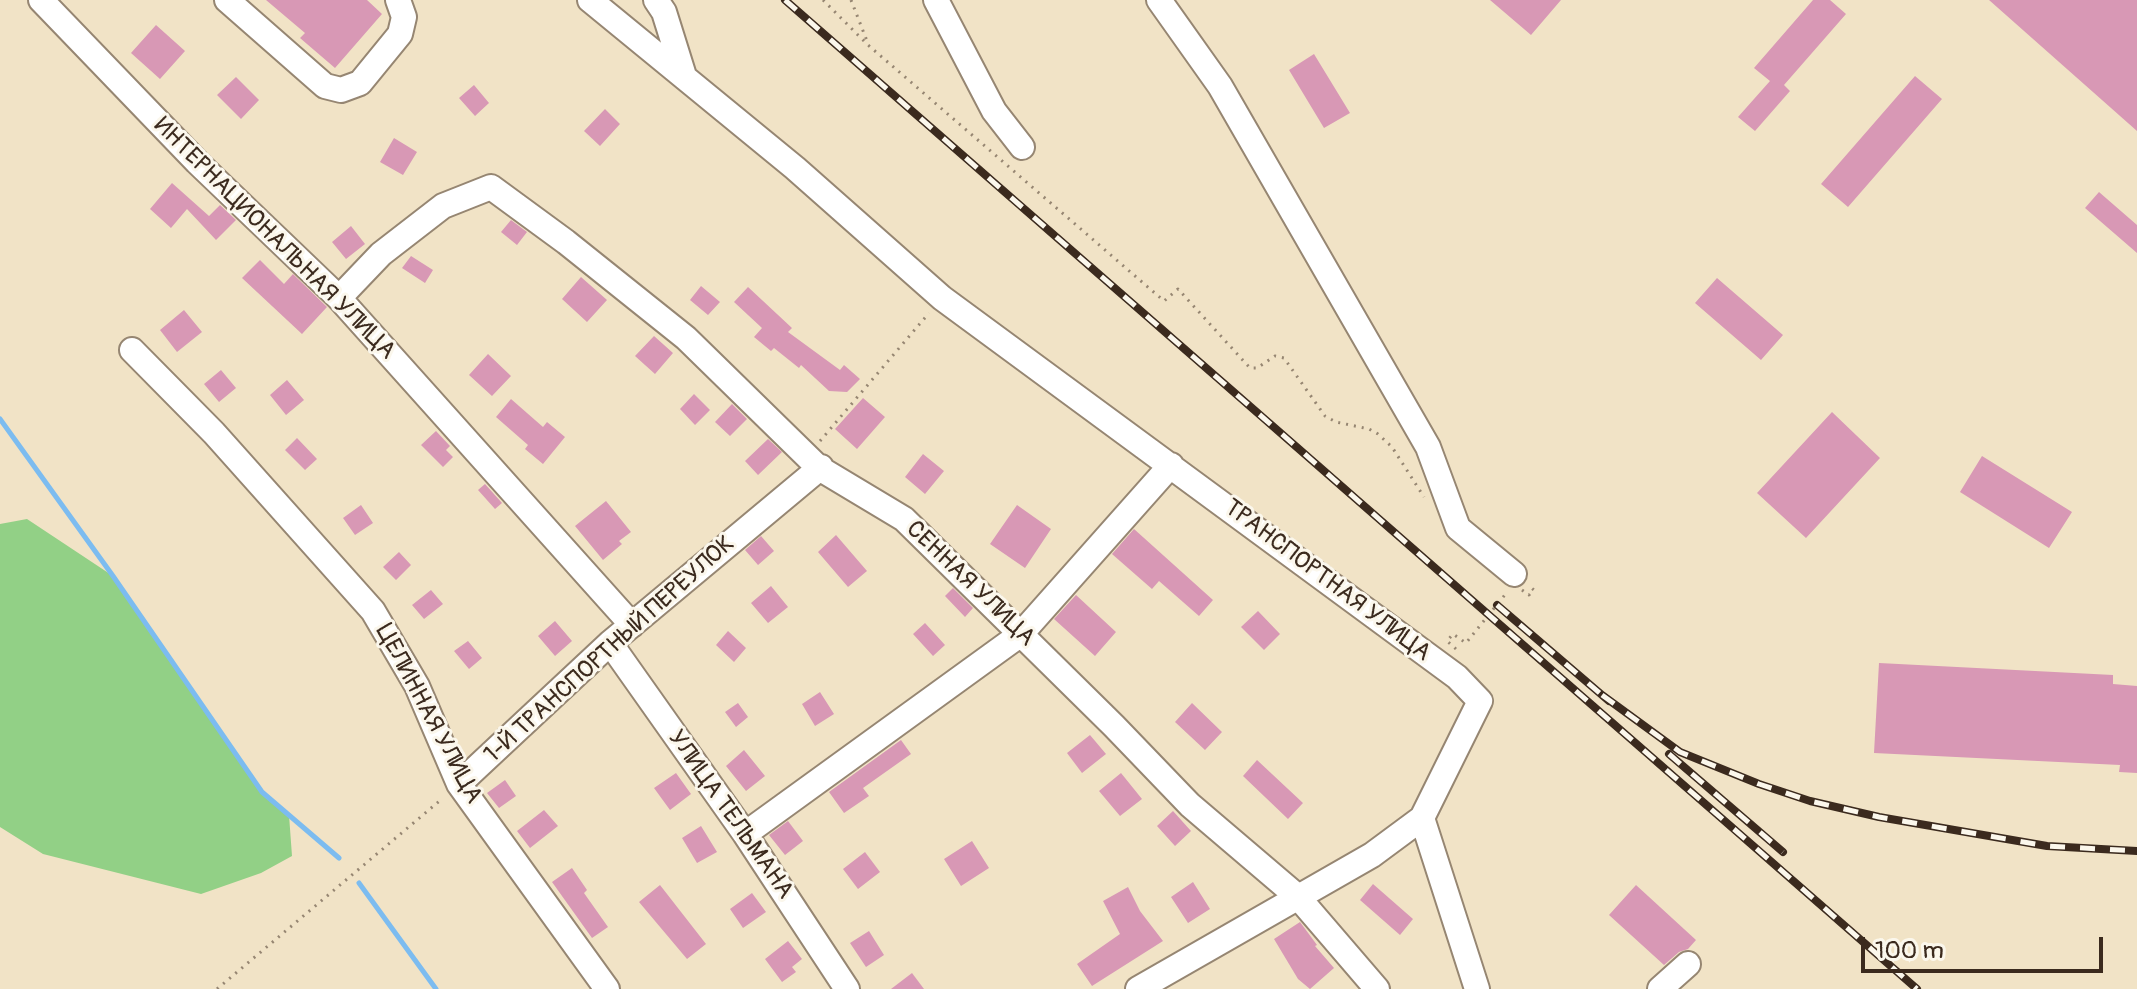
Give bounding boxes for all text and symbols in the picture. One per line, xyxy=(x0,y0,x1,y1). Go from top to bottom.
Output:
street label: ИНТЕРНАЦИОНАЛЬНАЯ УЛИЦА xyxy=(147,112,401,366)
street label: ТРАНСПОРТНАЯ УЛИЦА xyxy=(1218,494,1436,668)
street label: СЕННАЯ УЛИЦА xyxy=(900,515,1040,653)
street label: 1-Й ТРАНСПОРТНЫЙ ПЕРЕУЛОК xyxy=(479,530,741,770)
street label: ЦЕЛИННАЯ УЛИЦА xyxy=(369,619,487,809)
street label: УЛИЦА ТЕЛЬМАНА xyxy=(661,725,799,905)
scale bar xyxy=(1865,921,2107,971)
text: 100 m xyxy=(1875,936,1944,965)

